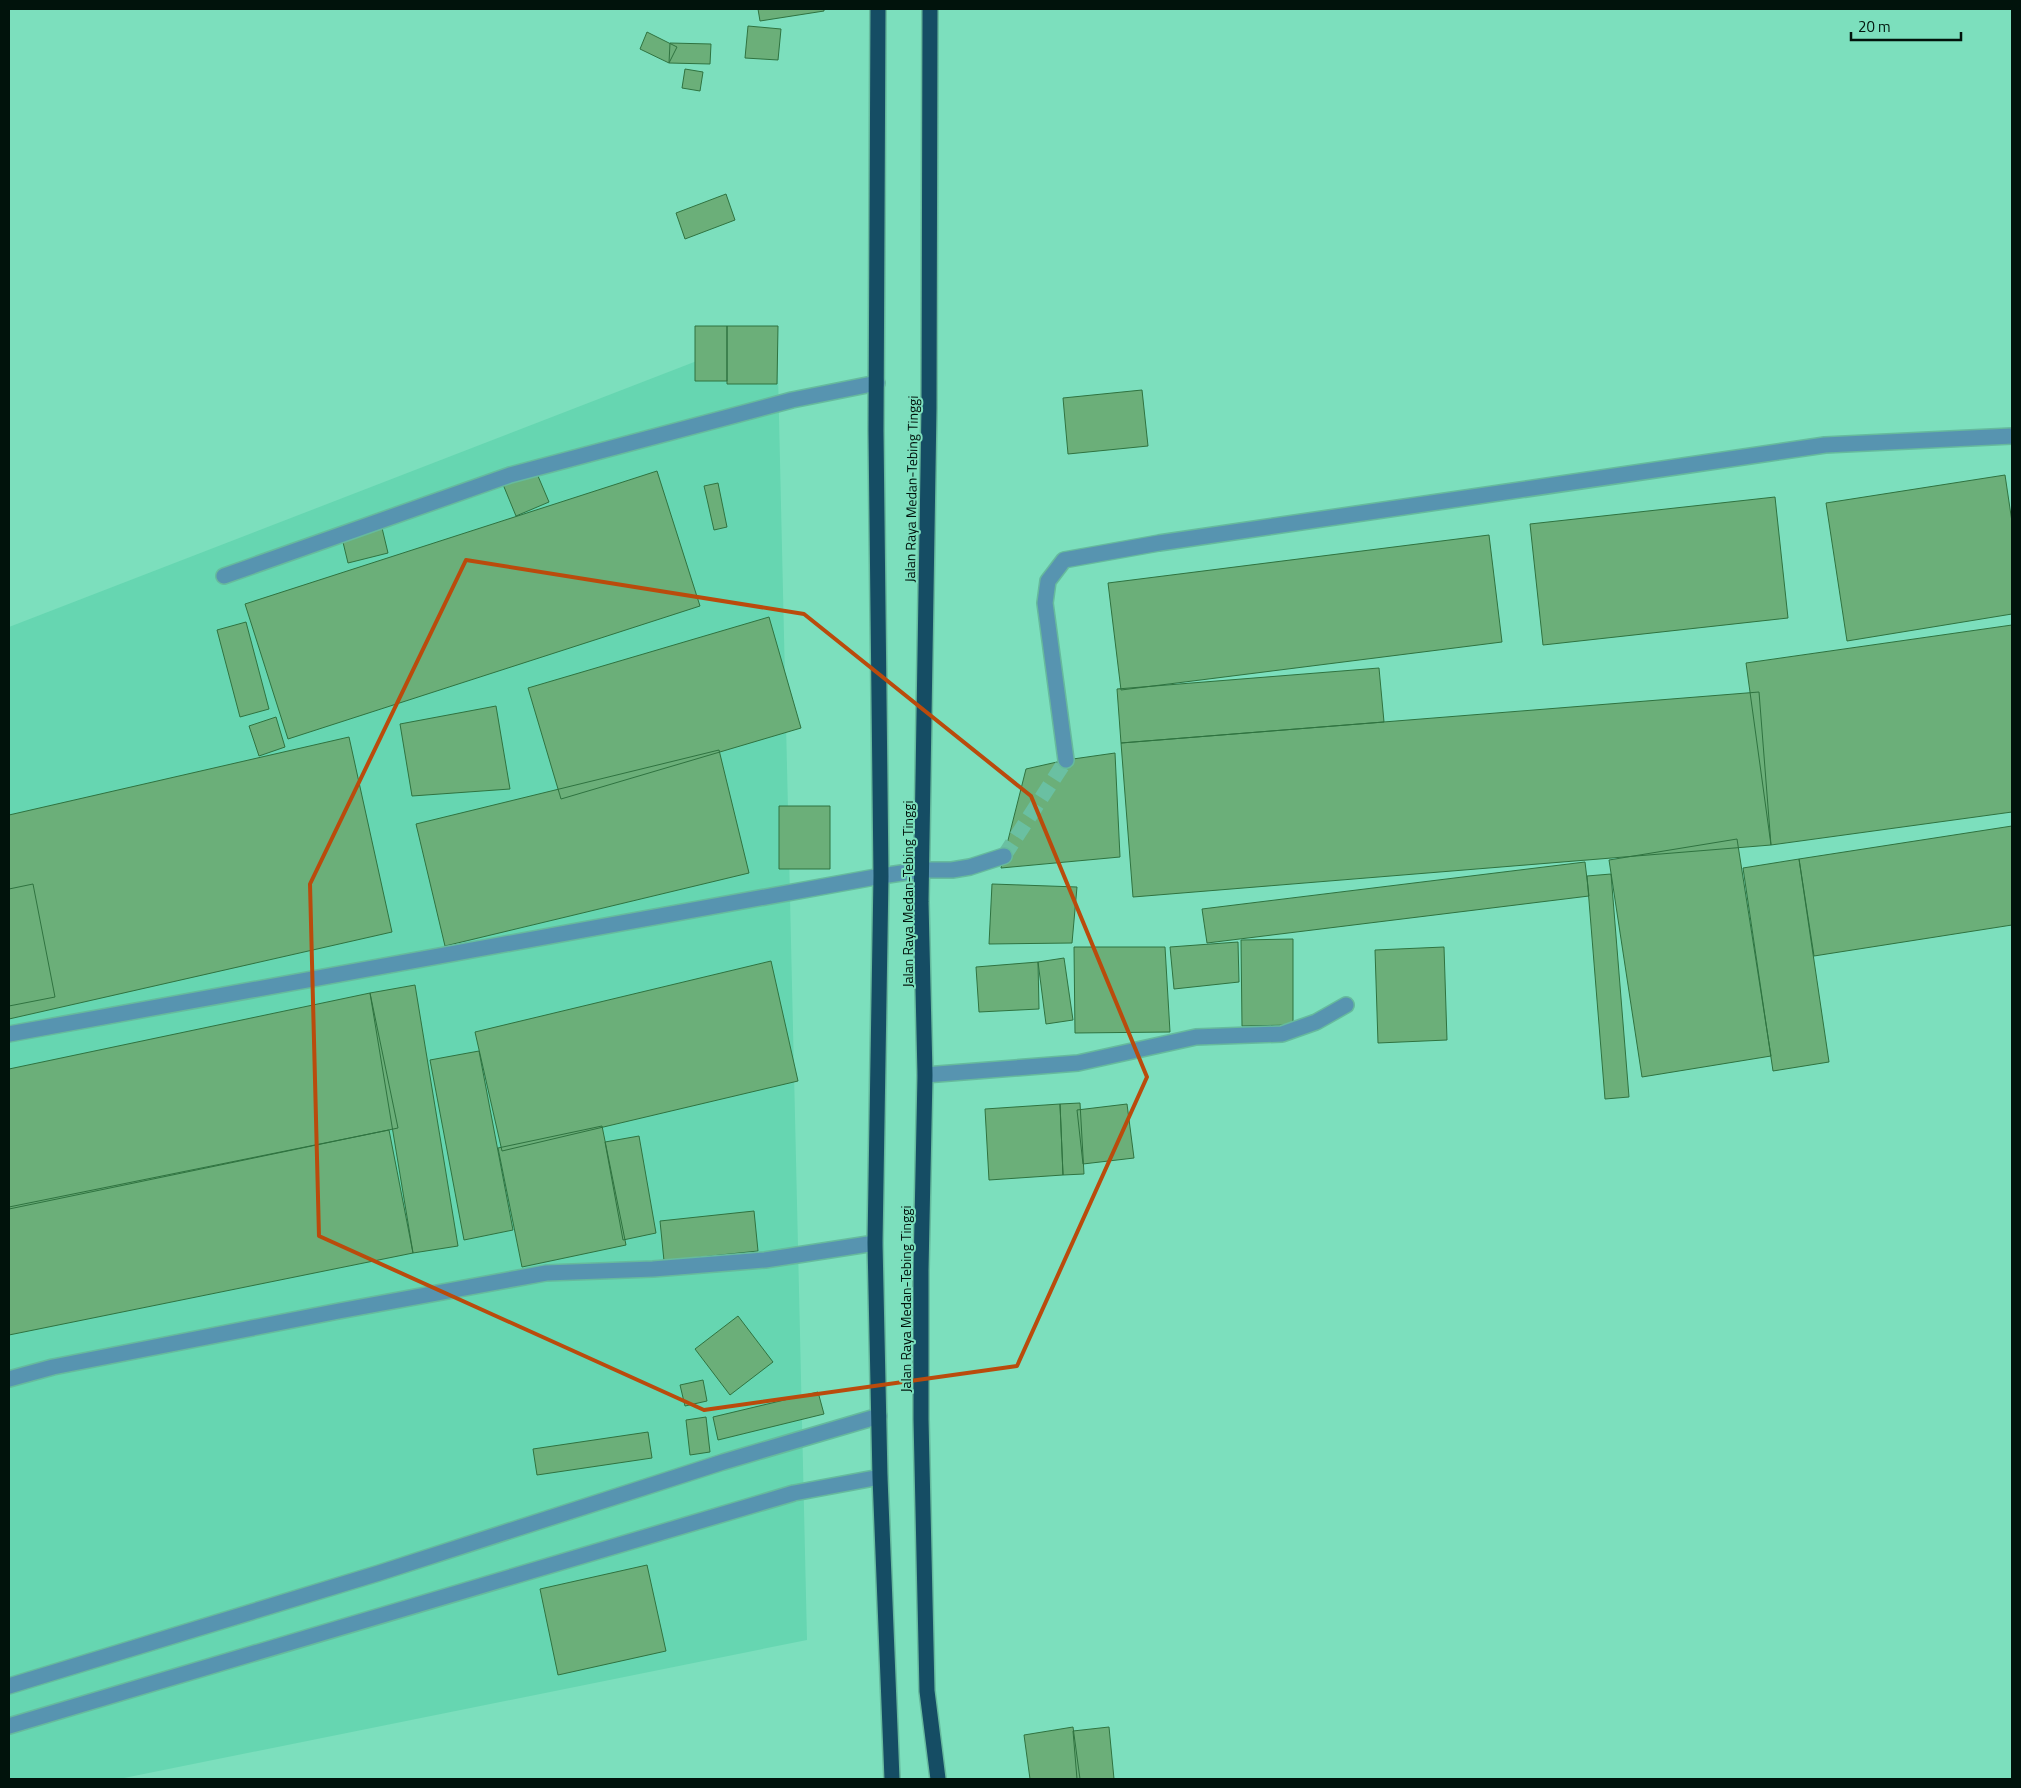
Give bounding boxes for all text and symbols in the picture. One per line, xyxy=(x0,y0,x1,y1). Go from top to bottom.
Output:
scale bar xyxy=(1851,10,1961,42)
text: 20 m xyxy=(1858,15,1891,38)
street label: Jalan Raya Medan-Tebing Tinggi xyxy=(899,395,923,583)
street label: Jalan Raya Medan-Tebing Tinggi xyxy=(897,801,918,987)
street label: Jalan Raya Medan-Tebing Tinggi xyxy=(895,1206,916,1392)

